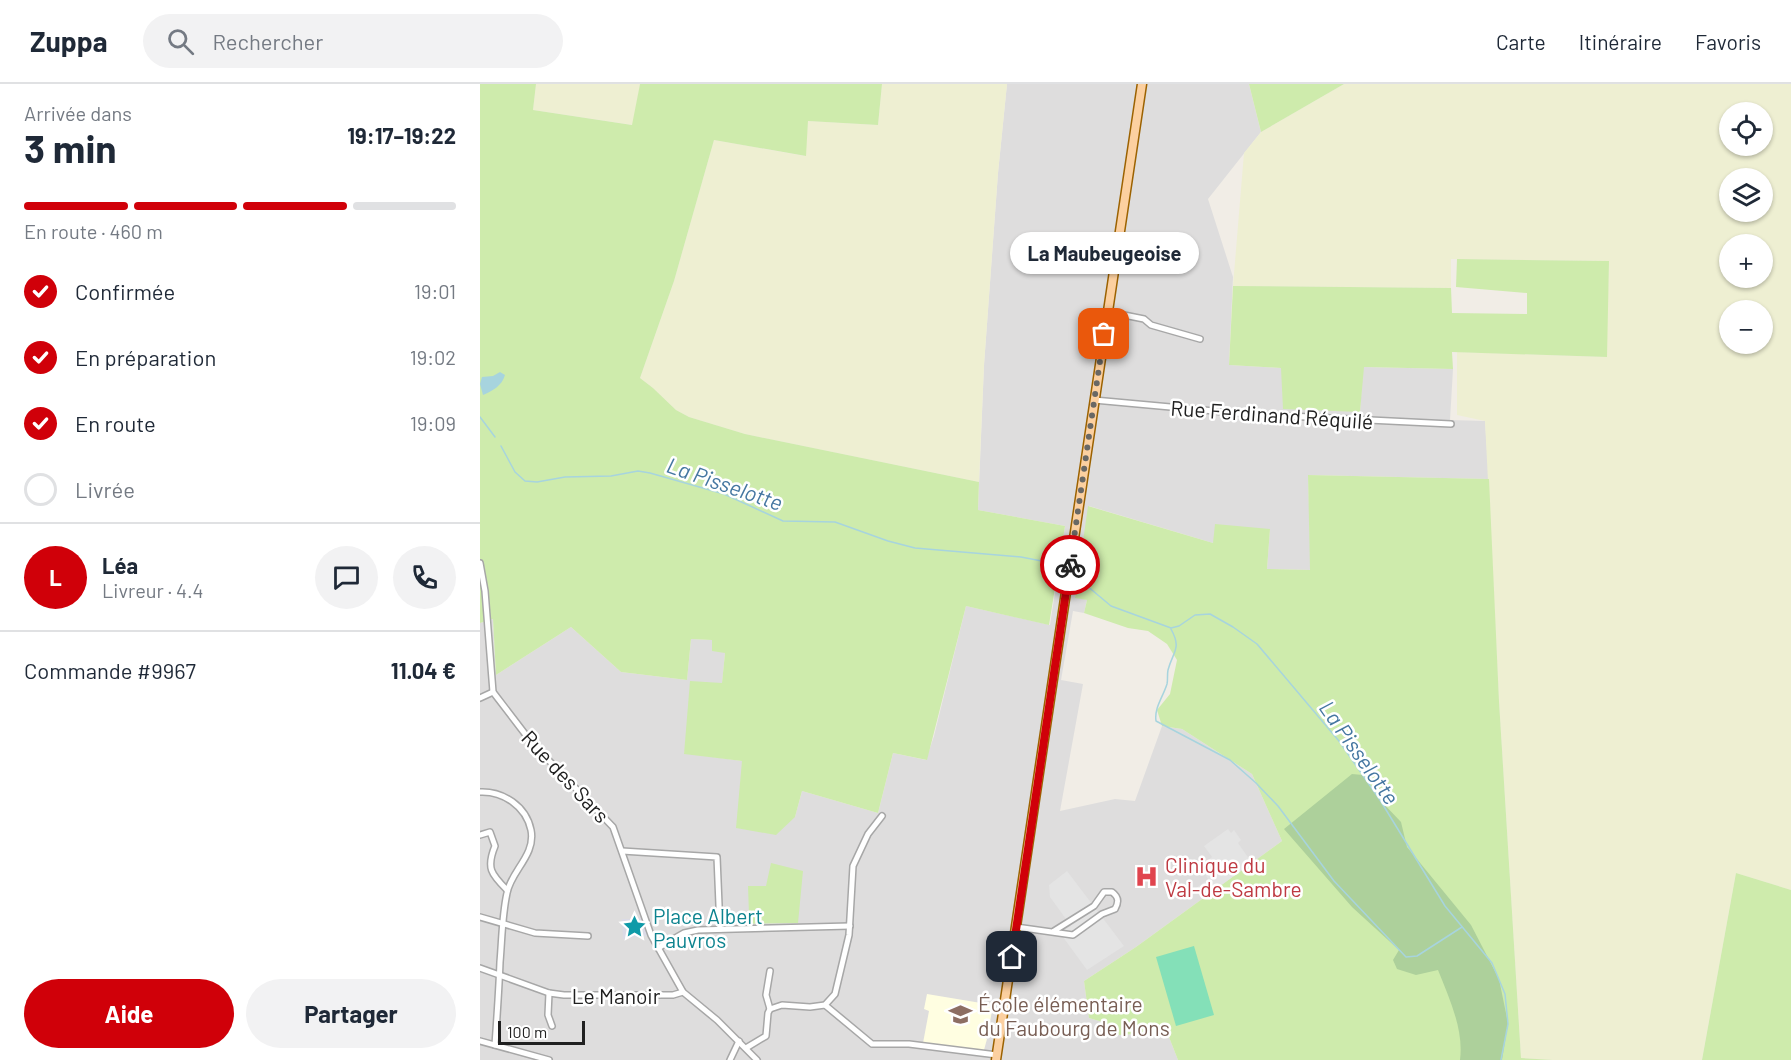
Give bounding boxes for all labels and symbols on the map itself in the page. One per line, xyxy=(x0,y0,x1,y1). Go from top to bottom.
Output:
callout: La Maubeugeoise xyxy=(1010,232,1198,274)
pin xyxy=(1078,308,1129,359)
street label: Rue Ferdinand Réquilé xyxy=(1170,394,1374,434)
water label: La Pisselotte xyxy=(664,451,786,515)
courier xyxy=(1040,535,1100,595)
water label: La Pisselotte xyxy=(1315,695,1405,809)
street label: Rue des Sars xyxy=(517,725,615,827)
place label: Clinique du Val-de-Sambre xyxy=(1165,852,1302,901)
hospital icon: Clinique du Val-de-Sambre xyxy=(1134,863,1160,889)
place label: Place Albert Pauvros xyxy=(653,903,763,952)
place icon: Place Albert Pauvros xyxy=(622,914,648,940)
pin xyxy=(986,931,1037,982)
street label: Le Manoir xyxy=(572,983,661,1008)
place label: École élémentaire du Faubourg de Mons xyxy=(978,991,1170,1040)
school or university icon: École élémentaire du Faubourg de Mons xyxy=(947,1002,973,1028)
scale bar xyxy=(498,1018,585,1046)

